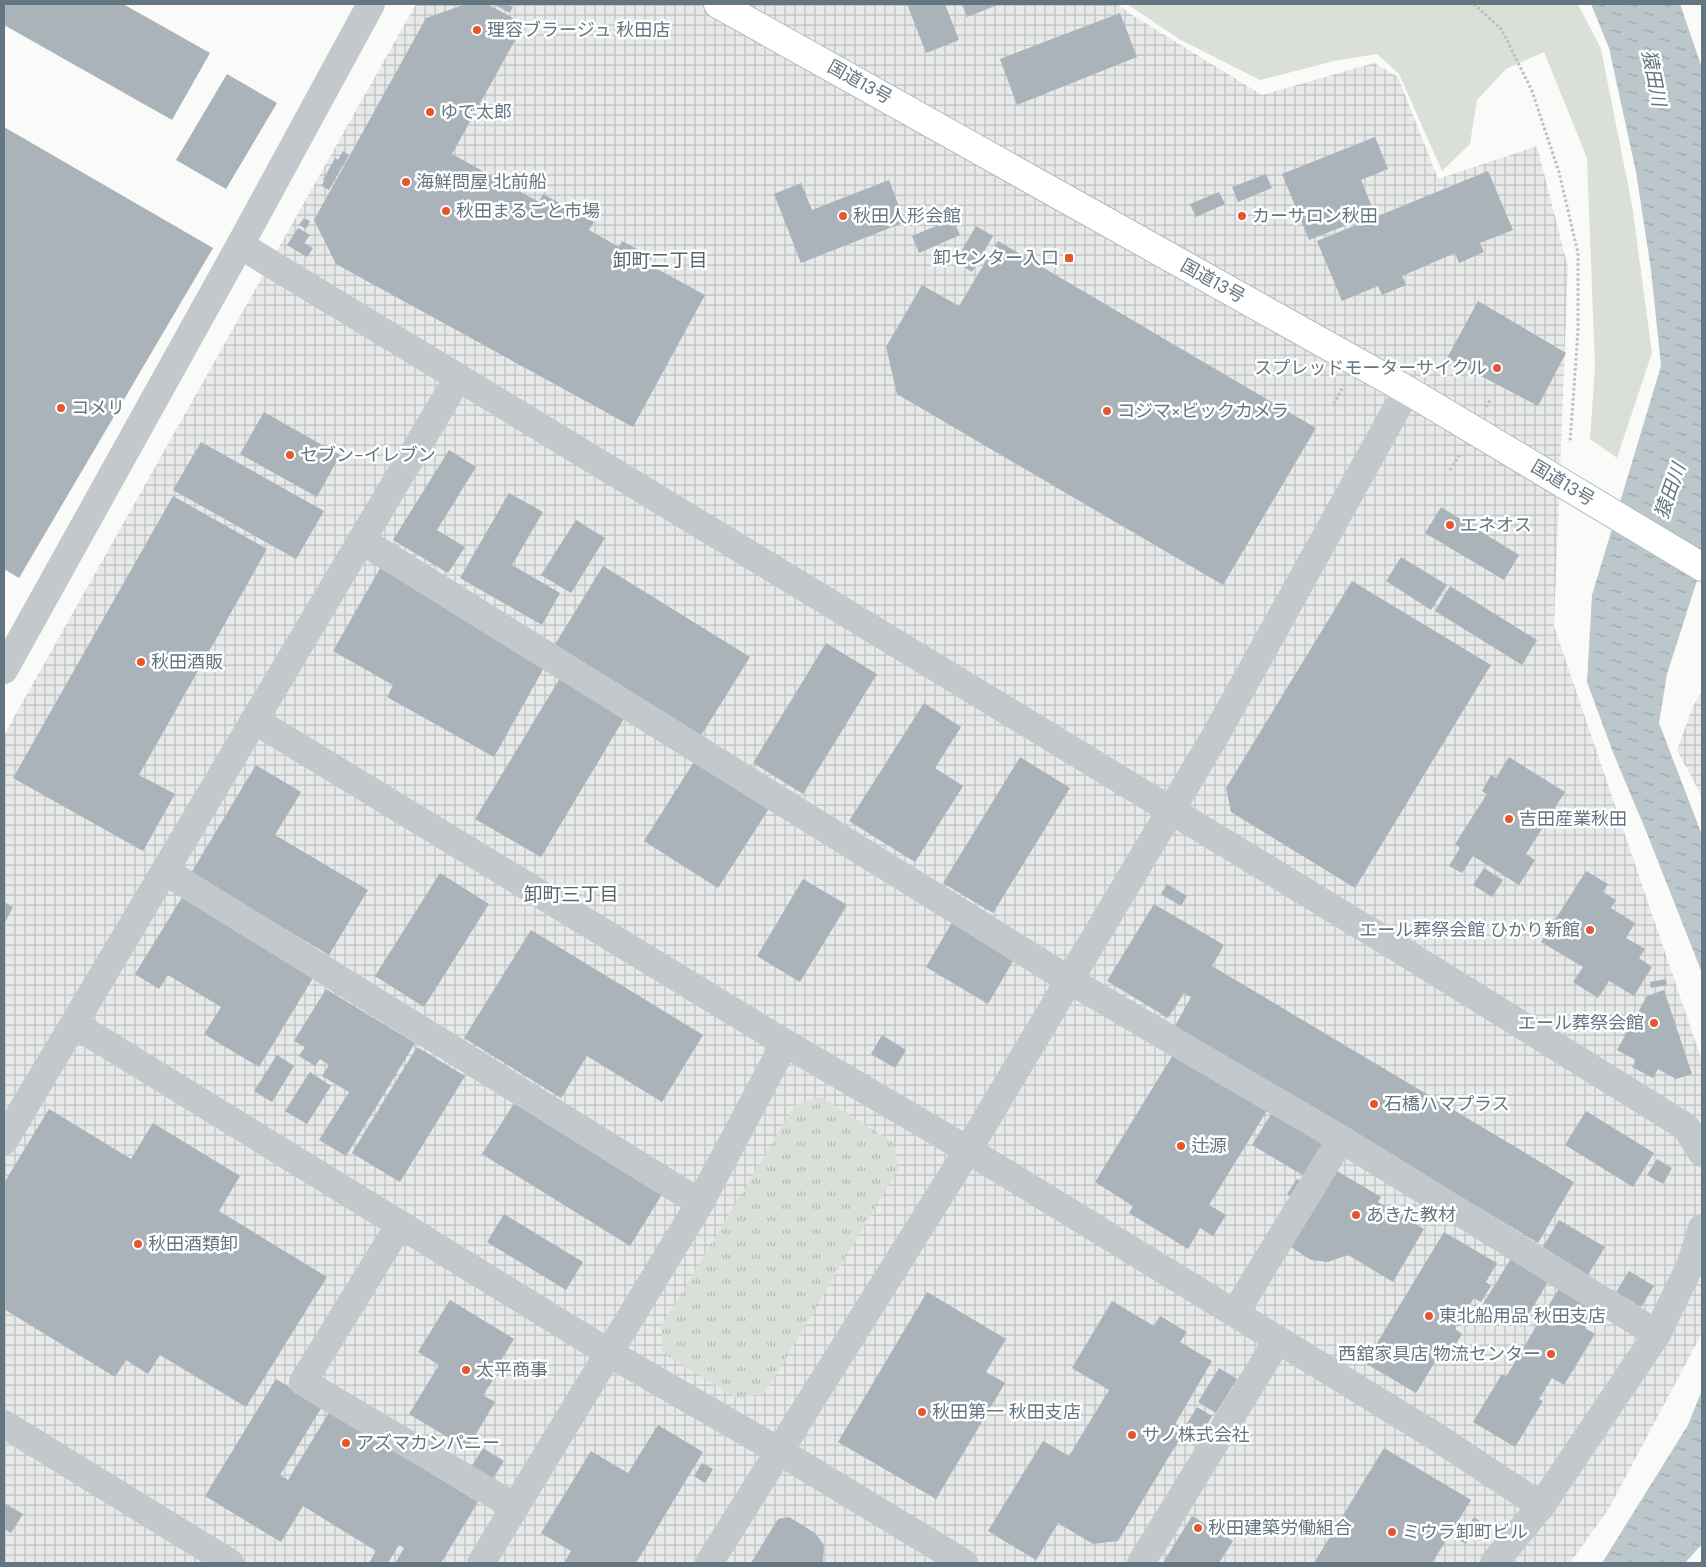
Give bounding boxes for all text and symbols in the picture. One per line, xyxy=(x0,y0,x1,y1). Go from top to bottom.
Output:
place label: 理容ブラージュ 秋田店 xyxy=(487,18,670,42)
marker: 理容ブラージュ 秋田店 xyxy=(471,24,483,36)
water label: 猿田川 xyxy=(1636,48,1672,110)
street label: 国道13号 xyxy=(823,54,897,110)
place label: ゆで太郎 xyxy=(440,100,512,124)
marker: ゆで太郎 xyxy=(424,106,436,118)
place label: 海鮮問屋 北前船 xyxy=(416,170,547,194)
marker: 海鮮問屋 北前船 xyxy=(400,176,412,188)
place label: 秋田まるごと市場 xyxy=(456,199,600,223)
place label: 秋田人形会館 xyxy=(853,204,961,228)
place label: カーサロン秋田 xyxy=(1252,204,1378,228)
marker: 秋田まるごと市場 xyxy=(440,205,452,217)
marker: 秋田人形会館 xyxy=(837,210,849,222)
marker: カーサロン秋田 xyxy=(1236,210,1248,222)
place label: 卸センター入口 xyxy=(933,246,1059,270)
district label: 卸町二丁目 xyxy=(612,248,708,273)
marker: 卸センター入口 xyxy=(1063,252,1075,264)
street label: 国道13号 xyxy=(1176,253,1250,309)
place label: スプレッドモーターサイクル xyxy=(1254,356,1487,380)
marker: スプレッドモーターサイクル xyxy=(1491,362,1503,374)
place label: コメリ xyxy=(71,396,125,420)
place label: コジマ×ビックカメラ xyxy=(1117,399,1289,423)
marker: コメリ xyxy=(55,402,67,414)
marker: コジマ×ビックカメラ xyxy=(1101,405,1113,417)
place label: セブン-イレブン xyxy=(300,443,436,467)
marker: セブン-イレブン xyxy=(284,449,296,461)
street label: 国道13号 xyxy=(1527,455,1599,511)
water label: 猿田川 xyxy=(1649,458,1692,522)
place label: エネオス xyxy=(1460,513,1532,537)
marker: エネオス xyxy=(1444,519,1456,531)
place label: 秋田酒販 xyxy=(151,650,223,674)
marker: 秋田酒販 xyxy=(135,656,147,668)
place label: 吉田産業秋田 xyxy=(1519,807,1627,831)
marker: 吉田産業秋田 xyxy=(1503,813,1515,825)
district label: 卸町三丁目 xyxy=(523,882,619,907)
place label: エール葬祭会館 ひかり新館 xyxy=(1359,918,1580,942)
marker: エール葬祭会館 ひかり新館 xyxy=(1584,924,1596,936)
place label: エール葬祭会館 xyxy=(1518,1011,1644,1035)
marker: エール葬祭会館 xyxy=(1648,1017,1660,1029)
place label: 石橋ハマプラス xyxy=(1384,1092,1510,1116)
marker: 石橋ハマプラス xyxy=(1368,1098,1380,1110)
place label: 辻源 xyxy=(1191,1134,1227,1158)
marker: 辻源 xyxy=(1175,1140,1187,1152)
place label: あきた教材 xyxy=(1366,1203,1456,1227)
marker: あきた教材 xyxy=(1350,1209,1362,1221)
place label: 秋田酒類卸 xyxy=(148,1232,238,1256)
marker: 秋田酒類卸 xyxy=(132,1238,144,1250)
place label: 東北船用品 秋田支店 xyxy=(1439,1304,1606,1328)
marker: 東北船用品 秋田支店 xyxy=(1423,1310,1435,1322)
place label: 西舘家具店 物流センター xyxy=(1338,1342,1541,1366)
marker: 西舘家具店 物流センター xyxy=(1545,1348,1557,1360)
place label: 太平商事 xyxy=(476,1358,548,1382)
marker: 太平商事 xyxy=(460,1364,472,1376)
place label: 秋田第一 秋田支店 xyxy=(932,1400,1081,1424)
marker: 秋田第一 秋田支店 xyxy=(916,1406,928,1418)
place label: サノ株式会社 xyxy=(1142,1423,1250,1447)
marker: サノ株式会社 xyxy=(1126,1429,1138,1441)
place label: アズマカンパニー xyxy=(356,1431,500,1455)
marker: アズマカンパニー xyxy=(340,1437,352,1449)
place label: 秋田建築労働組合 xyxy=(1208,1516,1352,1540)
place label: ミウラ卸町ビル xyxy=(1402,1520,1528,1544)
marker: 秋田建築労働組合 xyxy=(1192,1522,1204,1534)
marker: ミウラ卸町ビル xyxy=(1386,1526,1398,1538)

